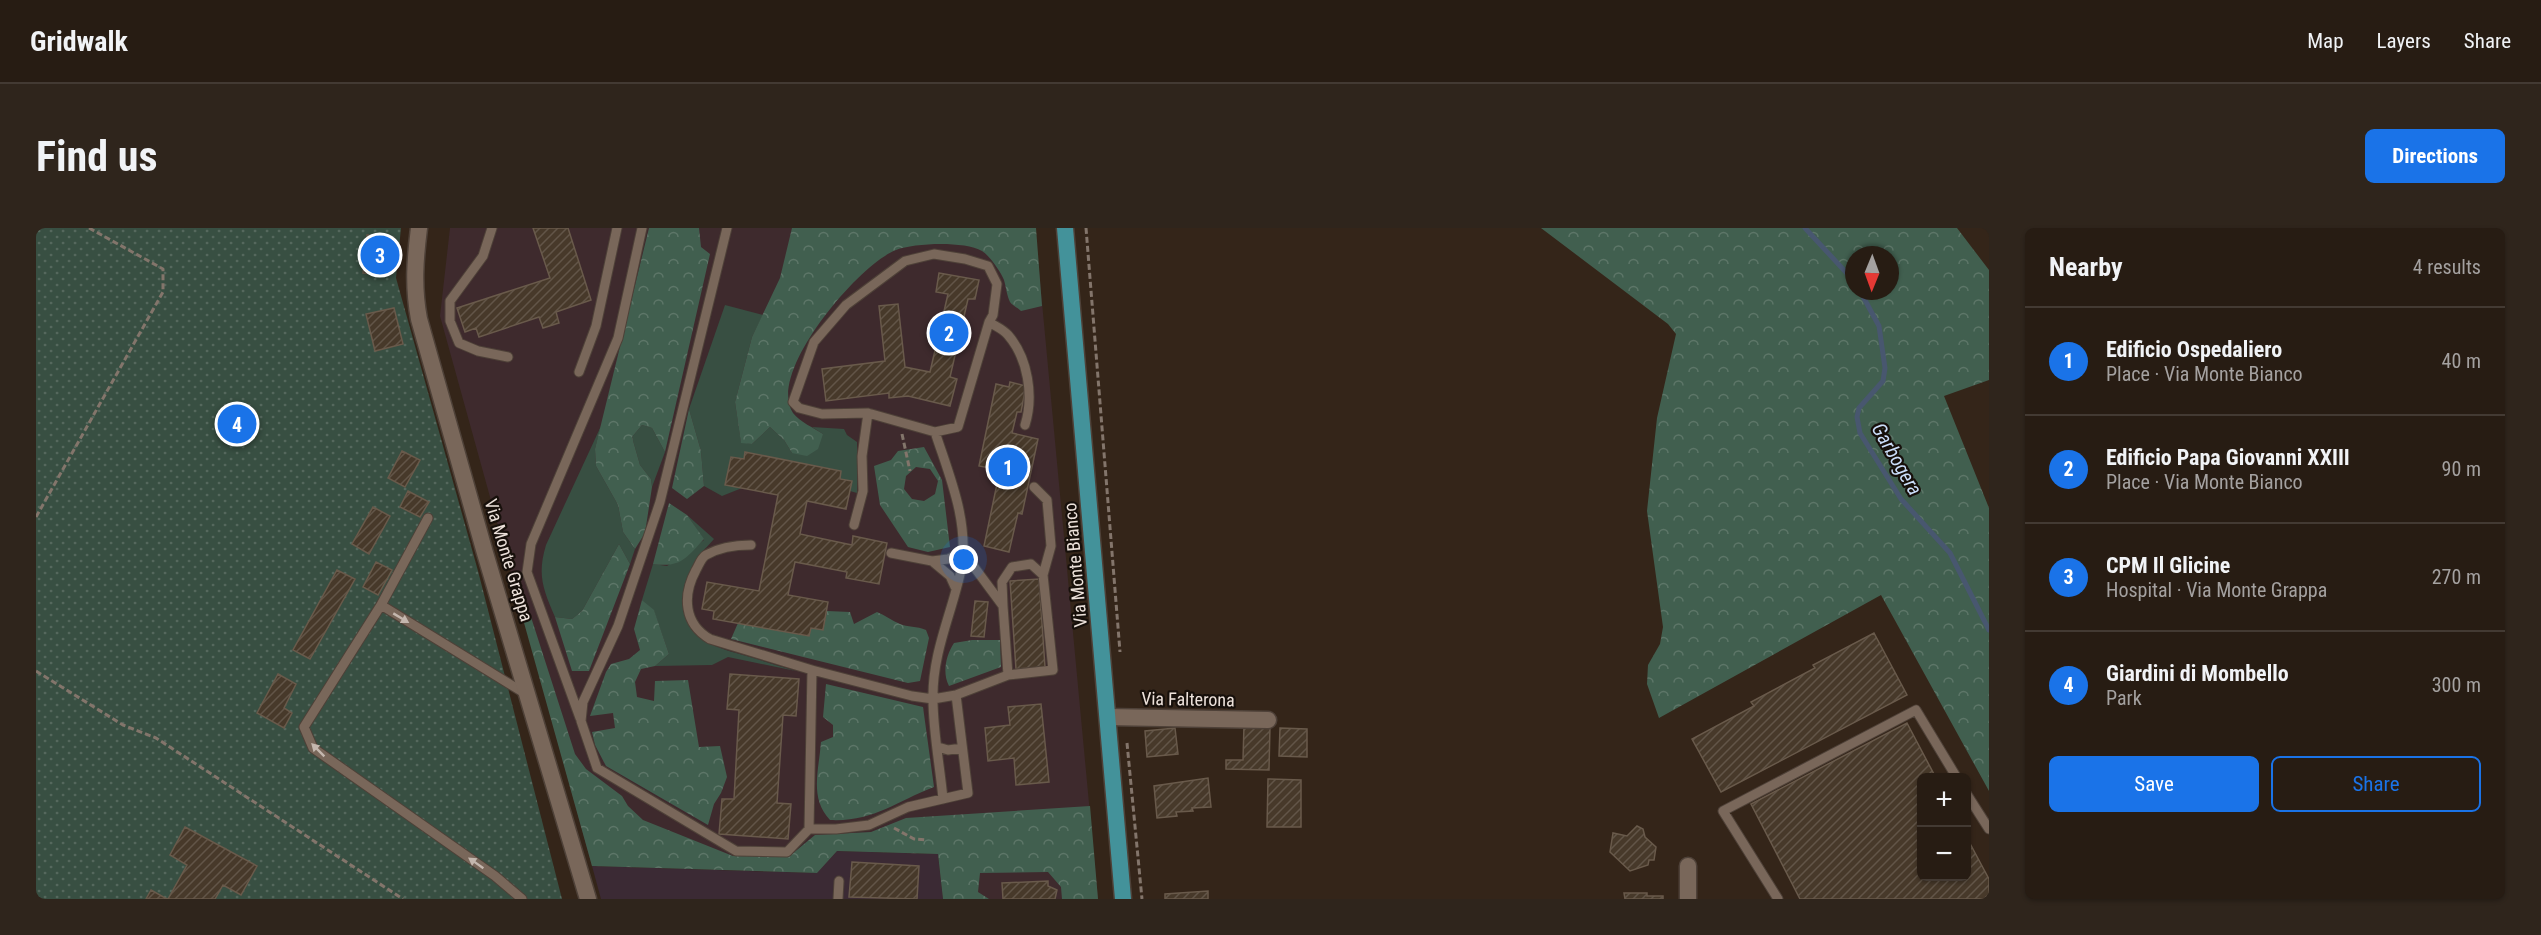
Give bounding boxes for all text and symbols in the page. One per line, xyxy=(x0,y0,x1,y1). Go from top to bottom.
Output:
text: Gridwalk xyxy=(30,25,128,58)
text: Map xyxy=(2307,29,2344,53)
text: Layers xyxy=(2377,29,2431,53)
text: Share xyxy=(2464,29,2511,53)
button: Directions xyxy=(2365,129,2505,183)
text: Find us xyxy=(36,132,157,181)
pin: 3 xyxy=(360,232,400,278)
north arrow xyxy=(1845,246,1899,300)
text: Nearby xyxy=(2049,252,2123,282)
text: 4 results xyxy=(2413,255,2481,279)
pin: 2 xyxy=(930,310,968,356)
text: Edificio Ospedaliero xyxy=(2106,337,2282,362)
text: 1 xyxy=(2063,349,2074,373)
text: 40 m xyxy=(2442,349,2481,373)
text: Place · Via Monte Bianco xyxy=(2106,362,2303,386)
pin: 4 xyxy=(218,402,256,446)
water label: Garbogera xyxy=(1867,419,1927,499)
pin: 1 xyxy=(988,444,1028,490)
text: Edificio Papa Giovanni XXIII xyxy=(2106,445,2350,470)
text: 2 xyxy=(2063,457,2074,481)
text: 90 m xyxy=(2442,457,2481,481)
text: Place · Via Monte Bianco xyxy=(2106,470,2303,494)
street label: Via Monte Grappa xyxy=(480,496,538,624)
street label: Via Monte Bianco xyxy=(1059,502,1091,628)
your location xyxy=(949,545,978,574)
text: CPM Il Glicine xyxy=(2106,553,2230,578)
text: 3 xyxy=(2063,565,2074,589)
text: 270 m xyxy=(2432,565,2481,589)
text: Hospital · Via Monte Grappa xyxy=(2106,578,2327,602)
one-way arrow xyxy=(393,612,409,623)
text: Giardini di Mombello xyxy=(2106,661,2289,686)
text: 4 xyxy=(2063,673,2074,697)
text: 300 m xyxy=(2432,673,2481,697)
text: Park xyxy=(2106,686,2142,710)
street label: Via Falterona xyxy=(1141,688,1235,710)
one-way arrow xyxy=(311,743,325,757)
button: Save xyxy=(2049,756,2259,812)
button: Share xyxy=(2271,756,2481,812)
map controls xyxy=(1917,773,1971,881)
button: + xyxy=(1917,773,1971,827)
button: − xyxy=(1917,827,1971,881)
one-way arrow xyxy=(468,858,484,869)

